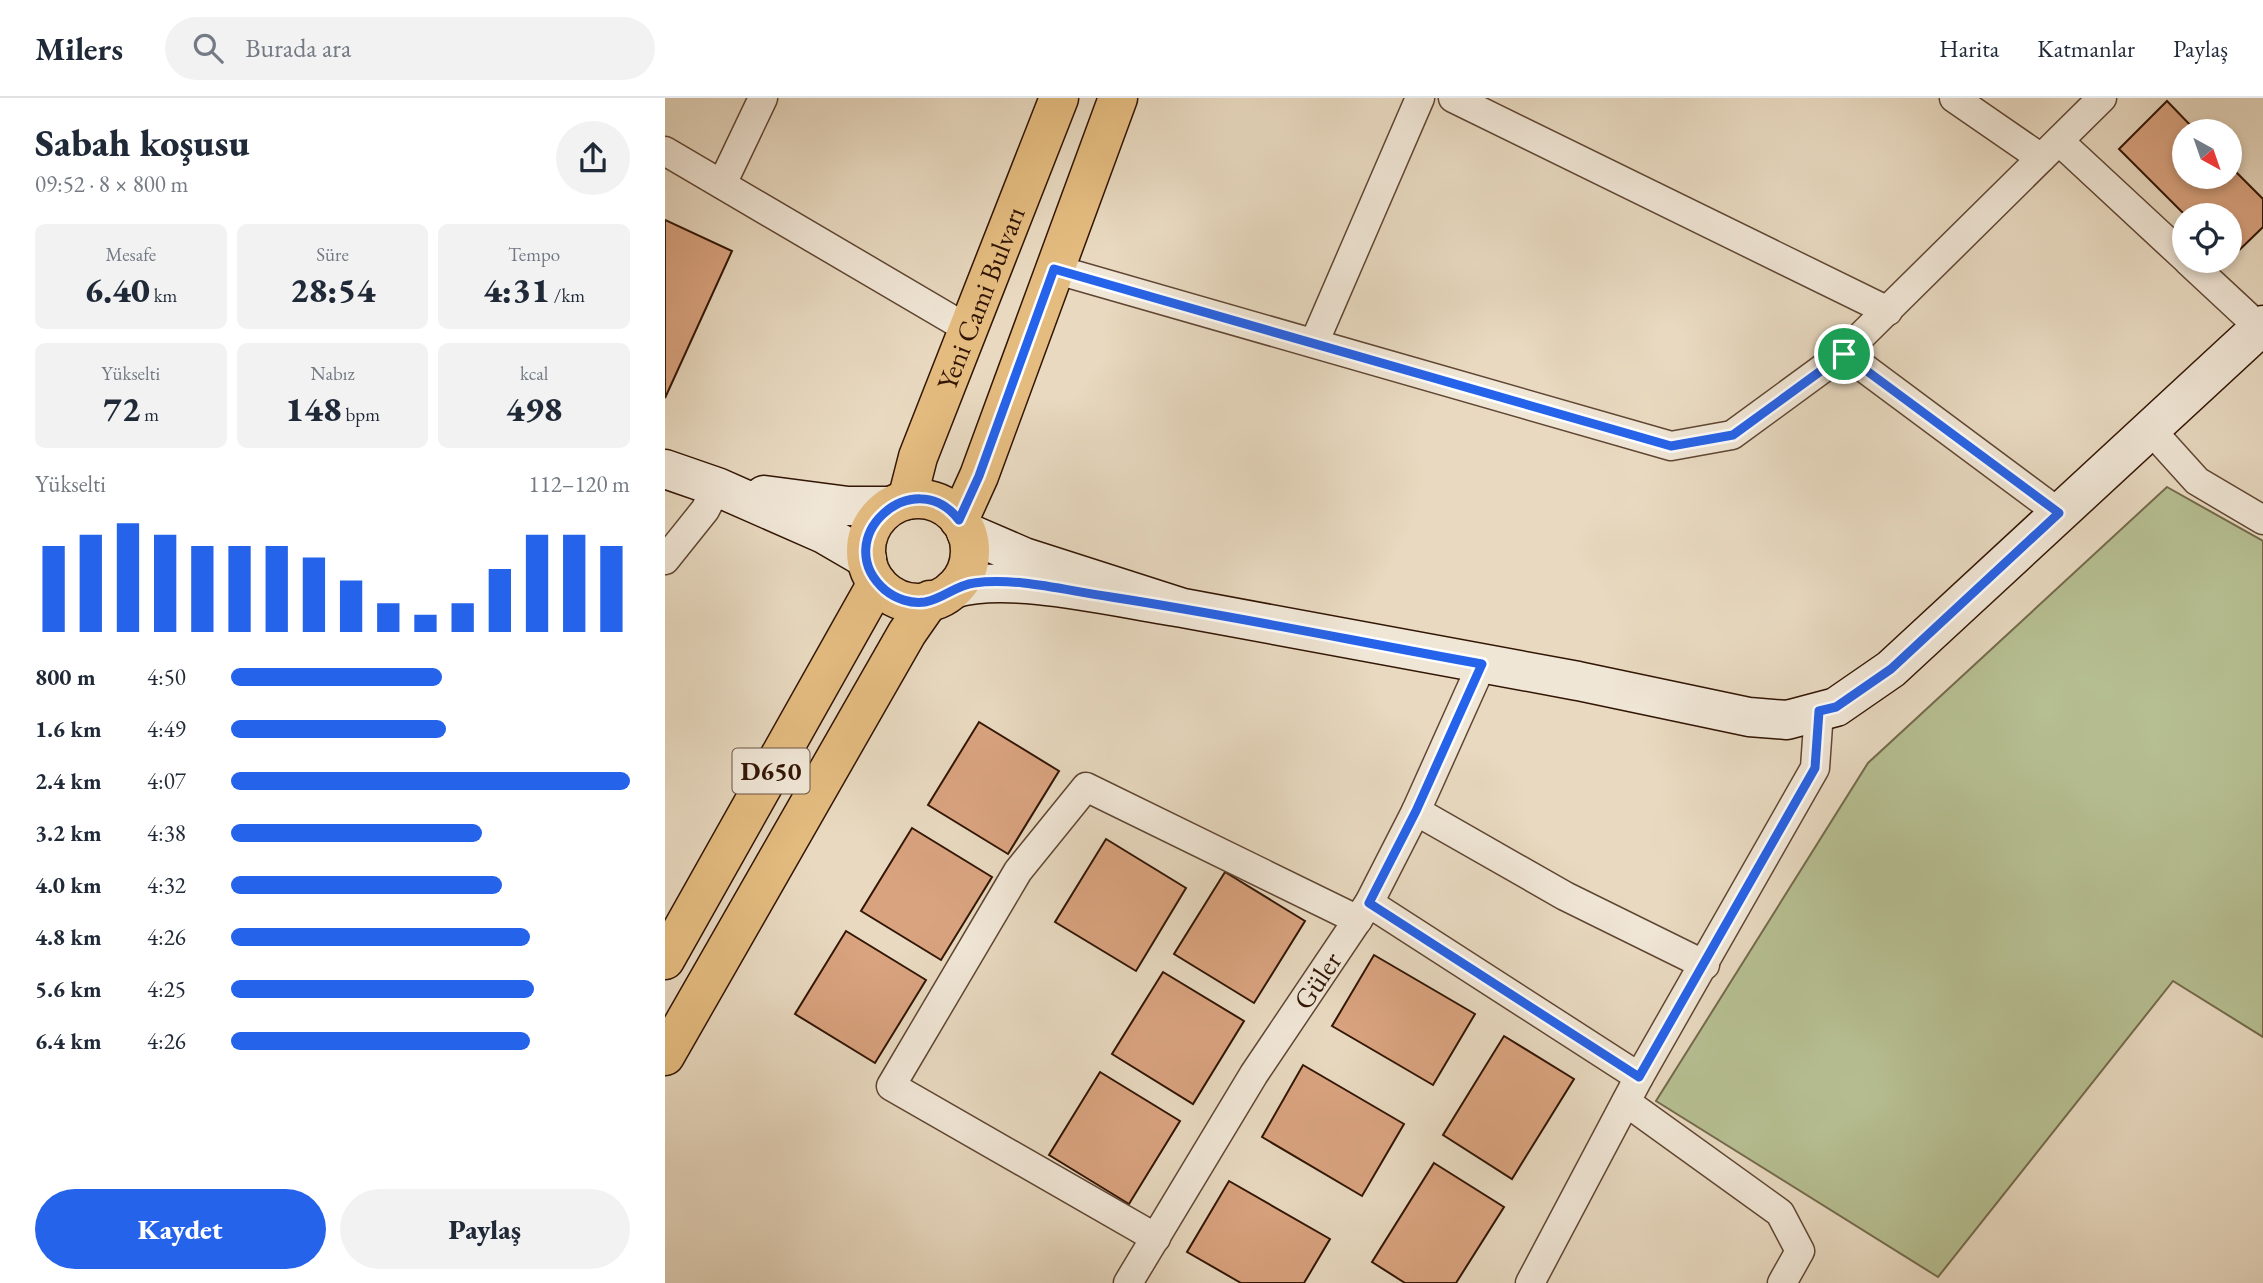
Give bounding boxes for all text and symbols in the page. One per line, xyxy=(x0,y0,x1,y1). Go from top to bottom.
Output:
search box xyxy=(165,17,655,80)
text: Milers xyxy=(35,27,123,70)
icon: search xyxy=(189,29,227,67)
text: Burada ara xyxy=(245,31,351,65)
text: Harita xyxy=(1939,33,1999,64)
text: Katmanlar xyxy=(2037,33,2135,64)
text: Paylaş xyxy=(2173,33,2228,64)
text: Sabah koşusu xyxy=(35,118,250,167)
north arrow xyxy=(2172,119,2242,189)
map controls xyxy=(2172,119,2242,273)
button: share xyxy=(556,121,630,195)
text: 09:52 · 8 × 800 m xyxy=(35,169,188,199)
street label: Yeni Cami Bulvarı xyxy=(928,201,1033,395)
button: locate xyxy=(2172,203,2242,273)
text: Mesafe xyxy=(105,242,156,267)
text: Süre xyxy=(316,242,349,267)
text: Tempo xyxy=(508,242,560,267)
text: 6.40 xyxy=(84,267,150,312)
text: 28:54 xyxy=(290,267,375,312)
text: 4:31 xyxy=(483,267,550,312)
text: km xyxy=(150,283,177,308)
text: /km xyxy=(550,283,585,308)
pin xyxy=(1814,324,1874,384)
icon: arrive xyxy=(1825,335,1863,373)
text: Yükselti xyxy=(102,361,160,386)
text: Nabız xyxy=(310,361,355,386)
text: kcal xyxy=(520,361,548,386)
text: 72 xyxy=(103,386,140,431)
text: 148 xyxy=(285,386,342,431)
text: 498 xyxy=(506,386,563,431)
text: m xyxy=(140,402,159,427)
text: bpm xyxy=(342,402,380,427)
text: Yükselti xyxy=(35,469,106,499)
text: 112–120 m xyxy=(529,469,630,499)
text: 800 m xyxy=(35,662,96,692)
text: 4:50 xyxy=(147,662,186,692)
text: 1.6 km xyxy=(35,714,102,744)
text: 4:49 xyxy=(147,714,186,744)
road number: D650 xyxy=(733,748,809,793)
text: 2.4 km xyxy=(35,766,102,796)
text: 4:07 xyxy=(147,766,186,796)
text: 3.2 km xyxy=(35,818,102,848)
text: 4:38 xyxy=(147,818,186,848)
text: 4.0 km xyxy=(35,870,102,900)
text: 4:32 xyxy=(147,870,186,900)
text: 4.8 km xyxy=(35,922,102,952)
text: 4:26 xyxy=(147,922,186,952)
street label: Güler xyxy=(1285,944,1350,1016)
text: 5.6 km xyxy=(35,974,102,1004)
text: 4:25 xyxy=(147,974,186,1004)
text: 6.4 km xyxy=(35,1026,102,1056)
text: 4:26 xyxy=(147,1026,186,1056)
button: Kaydet xyxy=(35,1189,326,1269)
button: Paylaş xyxy=(340,1189,630,1269)

